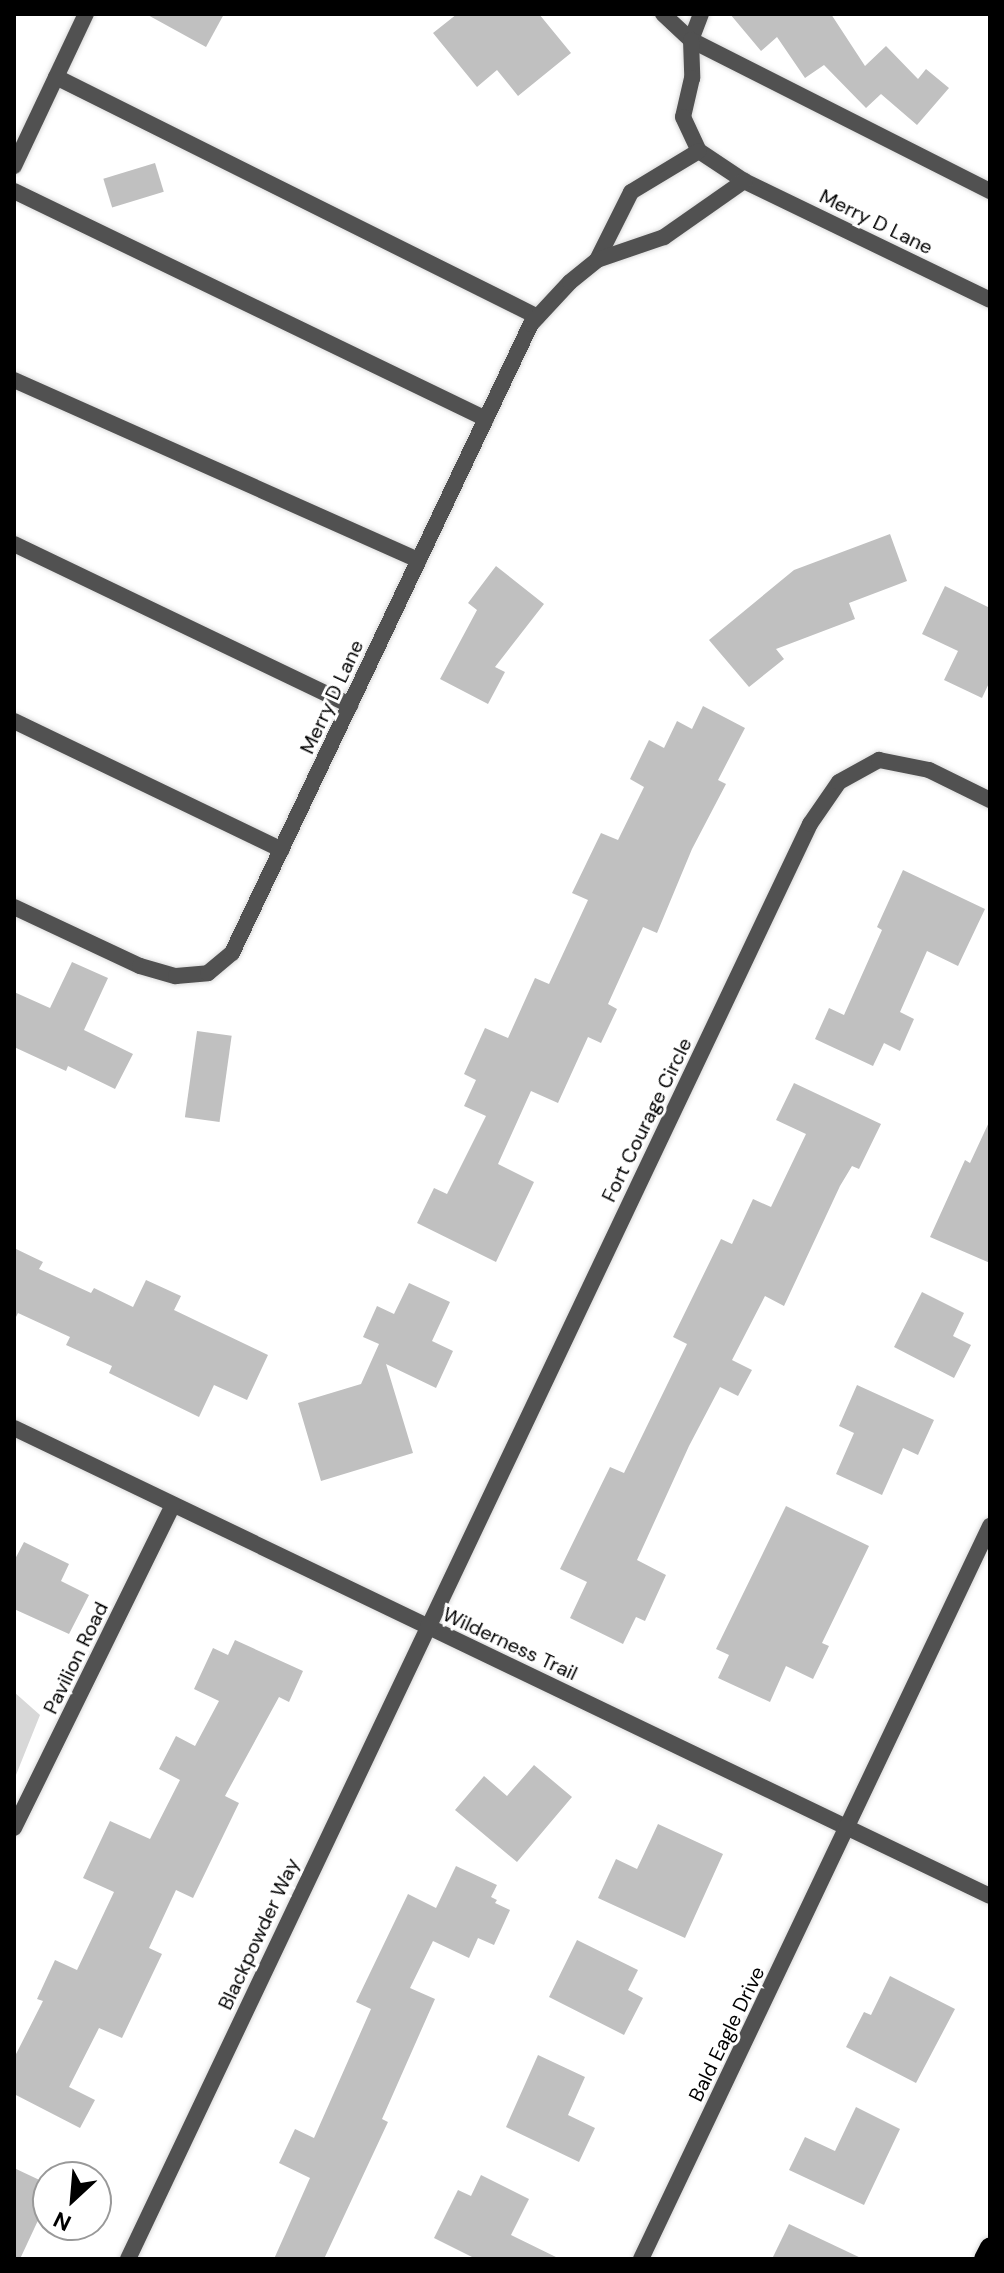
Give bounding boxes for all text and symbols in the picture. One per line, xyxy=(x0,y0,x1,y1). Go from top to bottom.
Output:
street label: Merry D Lane xyxy=(816,184,936,260)
street label: Merry D Lane xyxy=(295,636,369,758)
street label: Fort Courage Circle xyxy=(597,1034,697,1206)
street label: Pavilion Road xyxy=(39,1598,113,1718)
street label: Wilderness Trail xyxy=(439,1602,581,1686)
street label: Blackpowder Way xyxy=(213,1854,305,2014)
street label: Bald Eagle Drive xyxy=(684,1963,770,2105)
north arrow xyxy=(32,2161,112,2241)
text: N xyxy=(49,2205,76,2238)

